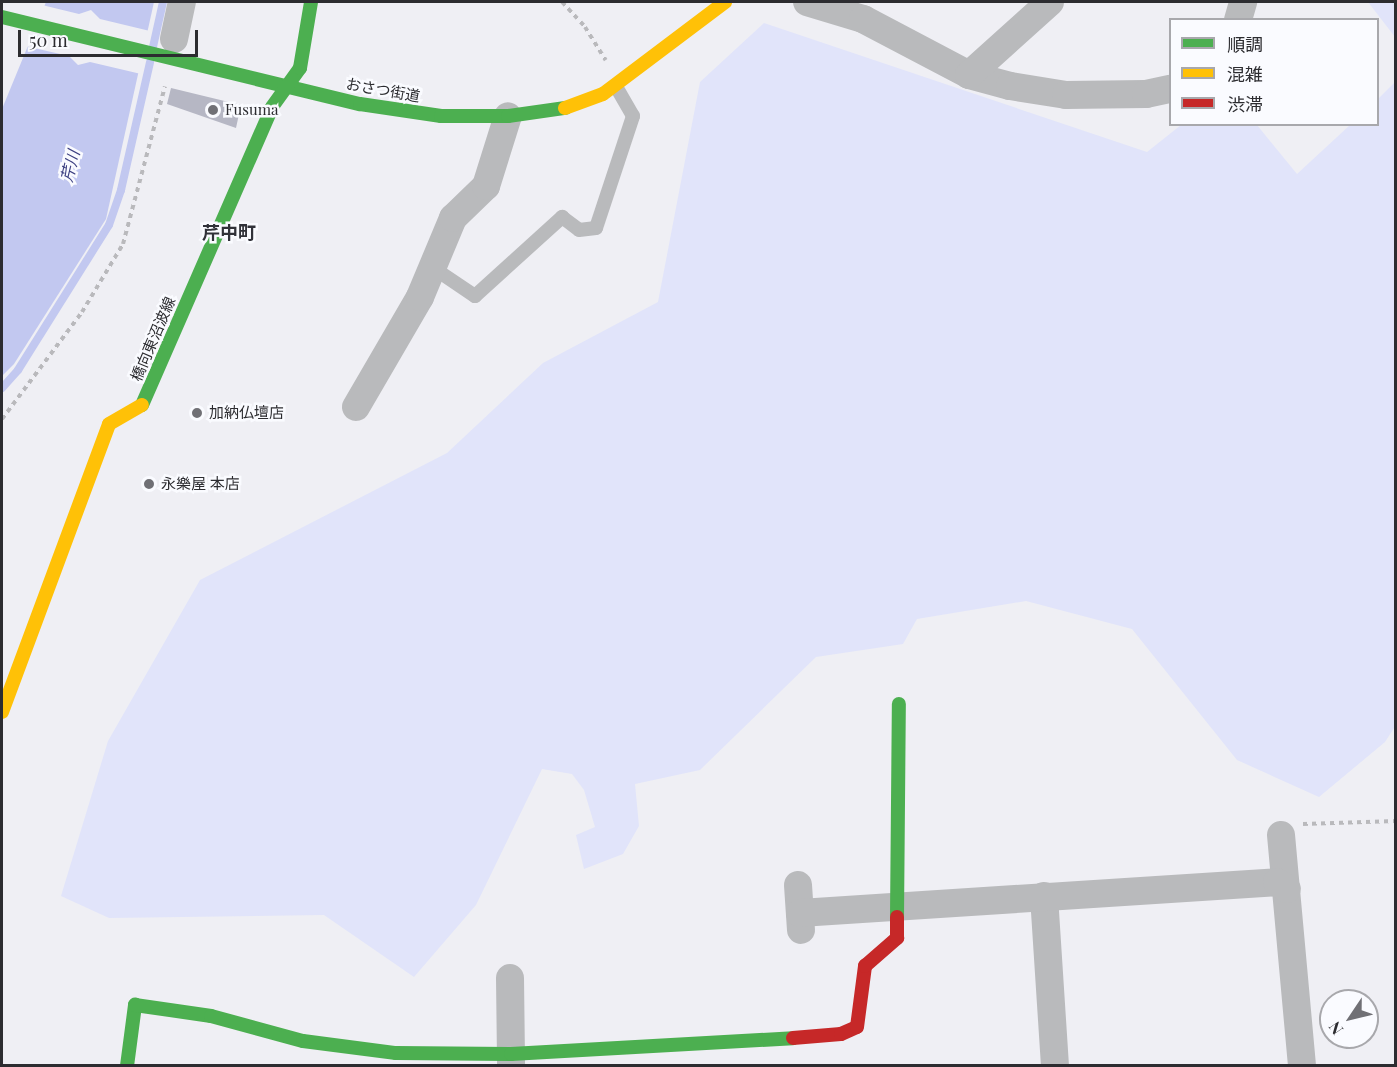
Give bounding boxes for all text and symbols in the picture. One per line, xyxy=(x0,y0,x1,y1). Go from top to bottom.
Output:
scale bar xyxy=(21,18,201,56)
legend xyxy=(1169,18,1379,126)
text: 50 m xyxy=(29,28,68,52)
text: 順調 xyxy=(1227,32,1263,56)
text: 混雑 xyxy=(1227,62,1263,86)
street label: おさつ街道 xyxy=(345,75,421,105)
text: 渋滞 xyxy=(1227,92,1263,116)
place label: Fusuma xyxy=(225,101,278,119)
marker: Fusuma xyxy=(206,103,220,117)
water label: 芹川 xyxy=(57,148,83,184)
district label: 芹中町 xyxy=(202,221,256,243)
street label: 橋向東沼波線 xyxy=(127,294,179,384)
place label: 加納仏壇店 xyxy=(209,404,284,422)
marker: 加納仏壇店 xyxy=(190,406,204,420)
place label: 永樂屋 本店 xyxy=(161,475,240,493)
marker: 永樂屋 本店 xyxy=(142,477,156,491)
north arrow xyxy=(1319,989,1379,1049)
text: N xyxy=(1324,1018,1347,1039)

